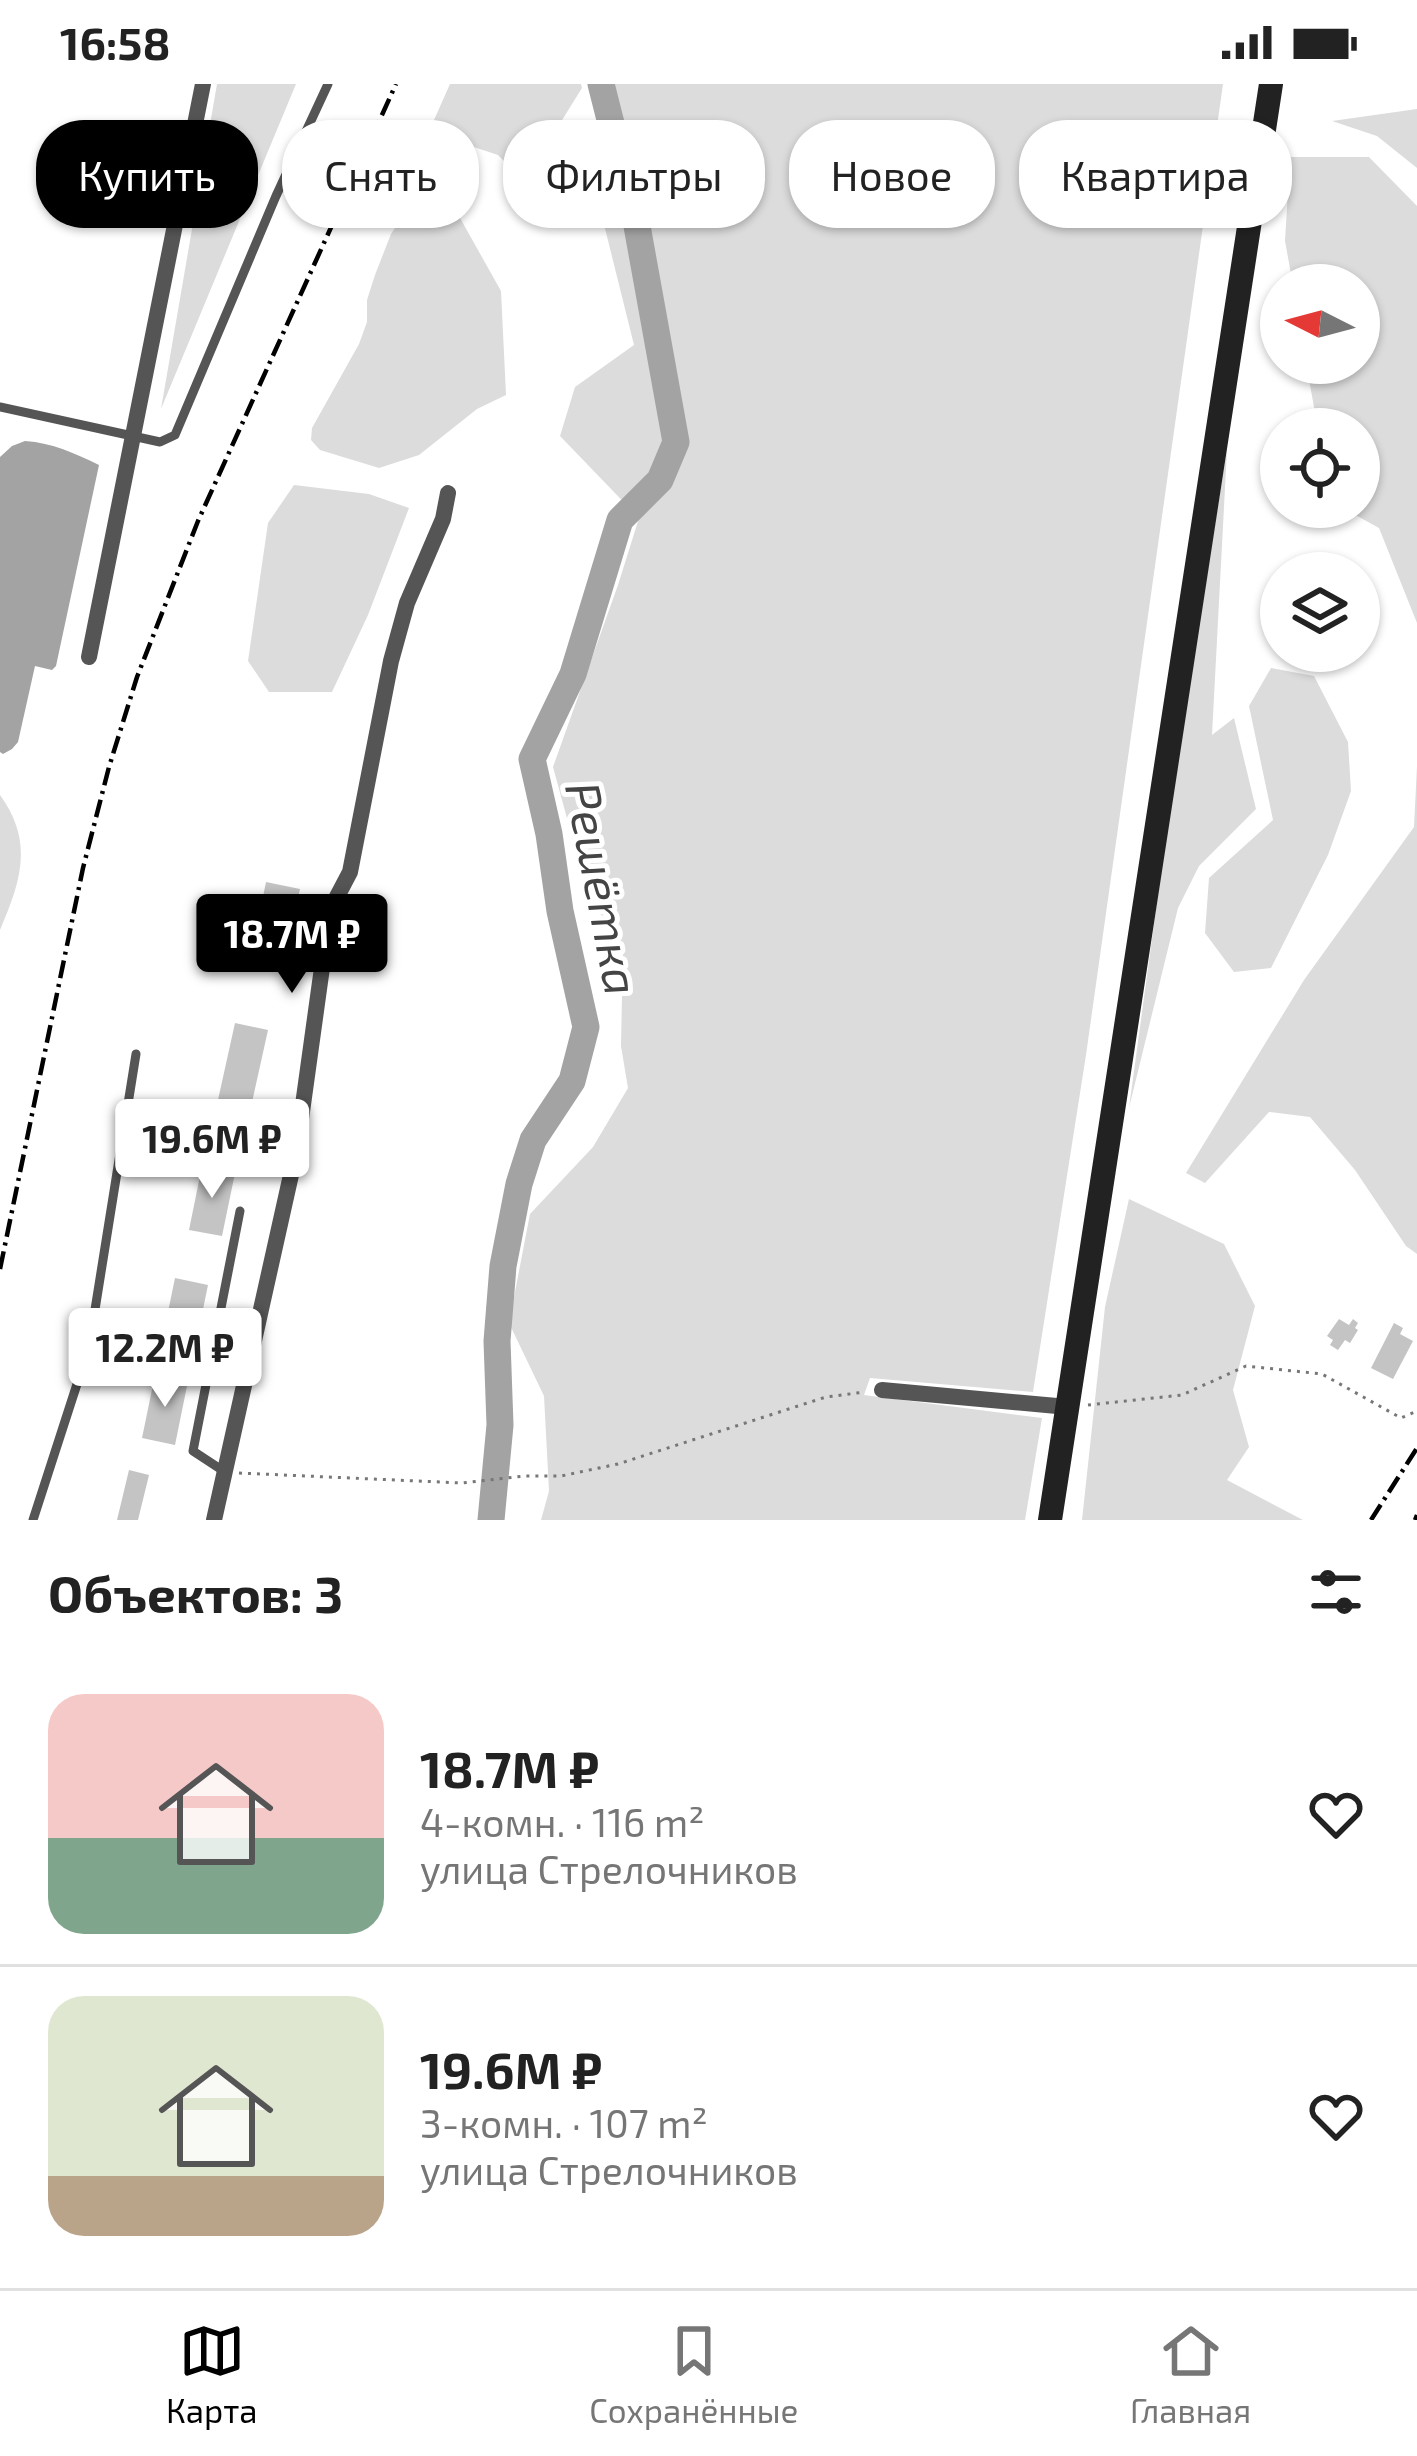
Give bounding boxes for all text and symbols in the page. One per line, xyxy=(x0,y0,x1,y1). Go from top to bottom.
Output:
text: 16:58 xyxy=(60,15,170,69)
chip: Купить xyxy=(36,120,258,228)
chip: Снять xyxy=(282,120,479,228)
chip: Фильтры xyxy=(503,120,765,228)
chip: Новое xyxy=(789,120,995,228)
chip: Квартира xyxy=(1019,120,1292,228)
north arrow xyxy=(1260,264,1380,384)
map controls xyxy=(1260,264,1380,672)
button: locate xyxy=(1260,408,1380,528)
button: layers xyxy=(1260,552,1380,672)
water label: Решётка xyxy=(555,777,653,999)
pin: 18.7M ₽ xyxy=(181,894,403,996)
text: 18.7M ₽ xyxy=(223,909,361,956)
pin: 19.6M ₽ xyxy=(101,1099,323,1201)
text: 19.6M ₽ xyxy=(142,1114,282,1161)
pin: 12.2M ₽ xyxy=(54,1308,276,1410)
text: 12.2M ₽ xyxy=(96,1323,234,1370)
icon: filters xyxy=(1303,1559,1369,1625)
text: Объектов: 3 xyxy=(48,1562,343,1623)
text: 18.7M ₽ xyxy=(420,1737,599,1798)
icon: home xyxy=(144,1742,288,1886)
icon: heart xyxy=(1303,1781,1369,1847)
text: 4-комн. · 116 m² xyxy=(420,1798,704,1845)
text: улица Стрелочников xyxy=(420,1845,798,1892)
text: 19.6M ₽ xyxy=(420,2038,602,2099)
icon: home xyxy=(144,2044,288,2188)
icon: heart xyxy=(1303,2083,1369,2149)
text: 3-комн. · 107 m² xyxy=(420,2099,708,2146)
text: улица Стрелочников xyxy=(420,2146,798,2193)
tab: Карта xyxy=(166,2318,258,2430)
tab: Сохранённые xyxy=(589,2318,798,2430)
tab: Главная xyxy=(1130,2318,1251,2430)

